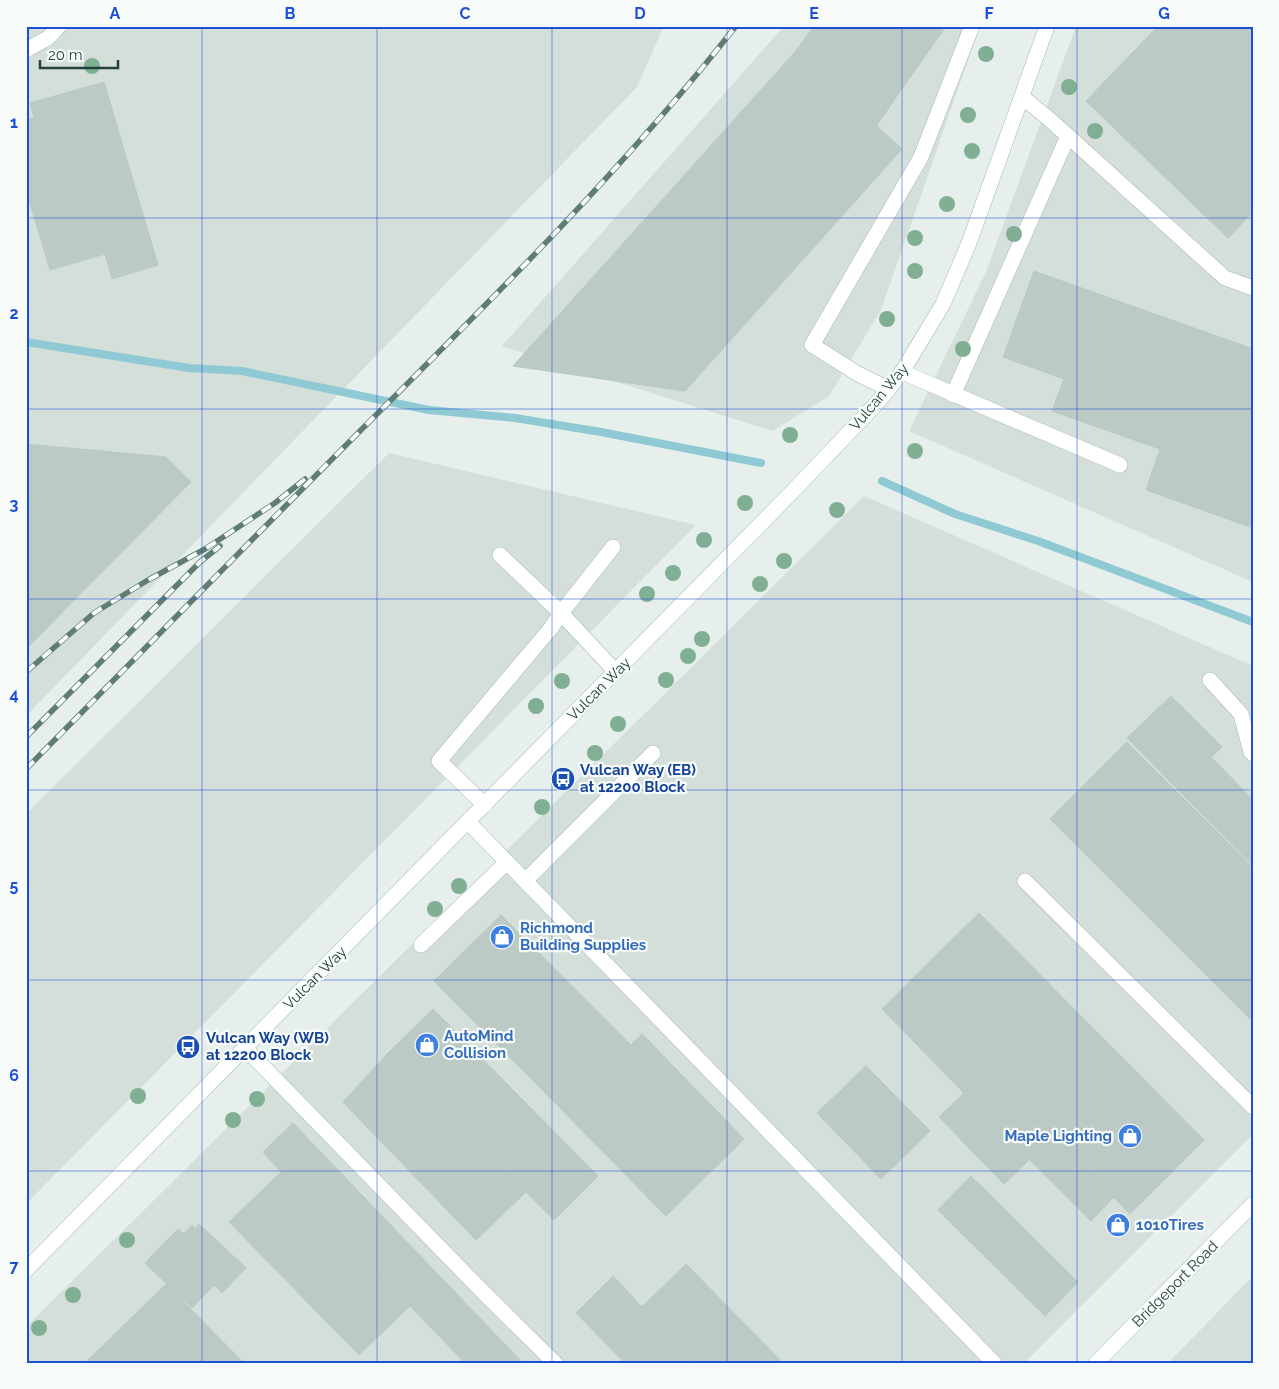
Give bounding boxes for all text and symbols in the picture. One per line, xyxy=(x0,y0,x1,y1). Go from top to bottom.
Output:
text: A xyxy=(110,4,121,23)
text: B xyxy=(285,4,296,23)
text: C xyxy=(460,4,471,23)
text: D xyxy=(634,4,646,23)
text: E xyxy=(809,4,819,23)
text: F xyxy=(984,4,994,23)
text: G xyxy=(1158,4,1170,23)
scale bar xyxy=(40,38,118,70)
text: 20 m xyxy=(48,46,83,64)
text: 1 xyxy=(10,113,18,132)
text: 2 xyxy=(9,304,19,323)
street label: Vulcan Way xyxy=(846,360,912,434)
text: 3 xyxy=(10,495,19,514)
street label: Vulcan Way xyxy=(564,654,634,724)
text: 4 xyxy=(9,685,19,704)
place label: Vulcan Way (EB) at 12200 Block xyxy=(580,761,696,796)
bus stop icon: Vulcan Way (EB) at 12200 Block xyxy=(550,766,576,792)
text: 5 xyxy=(10,876,19,895)
place label: Richmond Building Supplies xyxy=(520,919,646,954)
shop icon: Richmond Building Supplies xyxy=(489,924,515,950)
street label: Vulcan Way xyxy=(280,943,350,1013)
place label: AutoMind Collision xyxy=(444,1027,514,1062)
place label: Vulcan Way (WB) at 12200 Block xyxy=(206,1029,329,1064)
shop icon: AutoMind Collision xyxy=(414,1032,440,1058)
bus stop icon: Vulcan Way (WB) at 12200 Block xyxy=(175,1034,201,1060)
text: 6 xyxy=(9,1066,19,1085)
shop icon: Maple Lighting xyxy=(1117,1123,1143,1149)
place label: Maple Lighting xyxy=(1004,1127,1112,1145)
shop icon: 1010Tires xyxy=(1105,1212,1131,1238)
place label: 1010Tires xyxy=(1136,1216,1204,1234)
street label: Bridgeport Road xyxy=(1128,1237,1222,1331)
text: 7 xyxy=(10,1257,19,1276)

